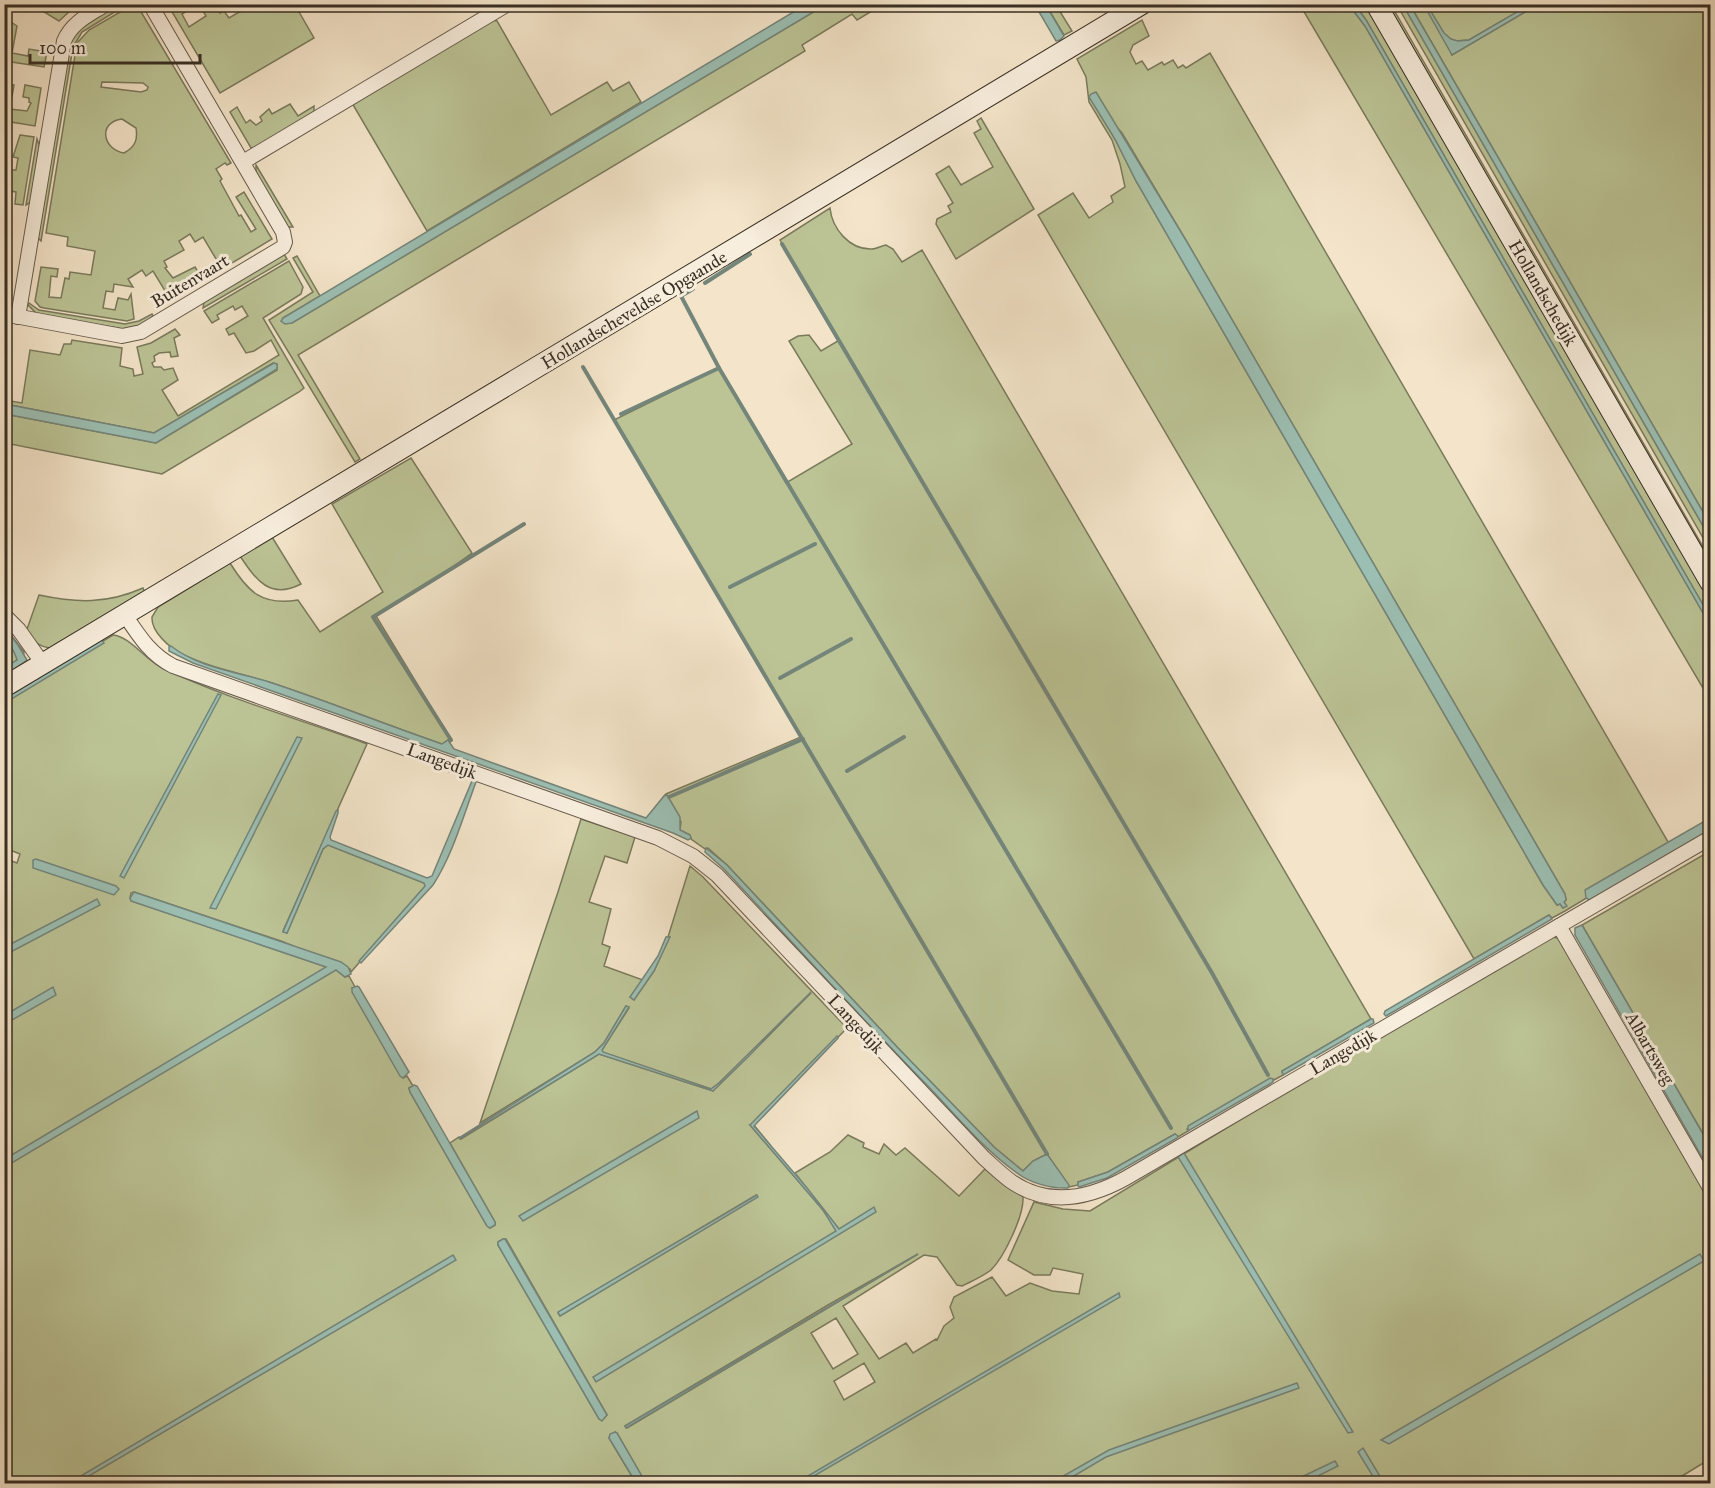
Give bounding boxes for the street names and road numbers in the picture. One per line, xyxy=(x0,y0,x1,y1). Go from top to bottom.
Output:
street label: Hollandschedijk xyxy=(1504,236,1583,351)
street label: Hollandscheveldse Opgaande xyxy=(537,246,731,375)
street label: Buitenvaart xyxy=(147,249,233,313)
street label: Langedijk xyxy=(404,738,481,785)
street label: Langedijk xyxy=(822,990,889,1059)
street label: Albartsweg xyxy=(1619,1007,1680,1089)
street label: Langedijk xyxy=(1306,1024,1381,1081)

